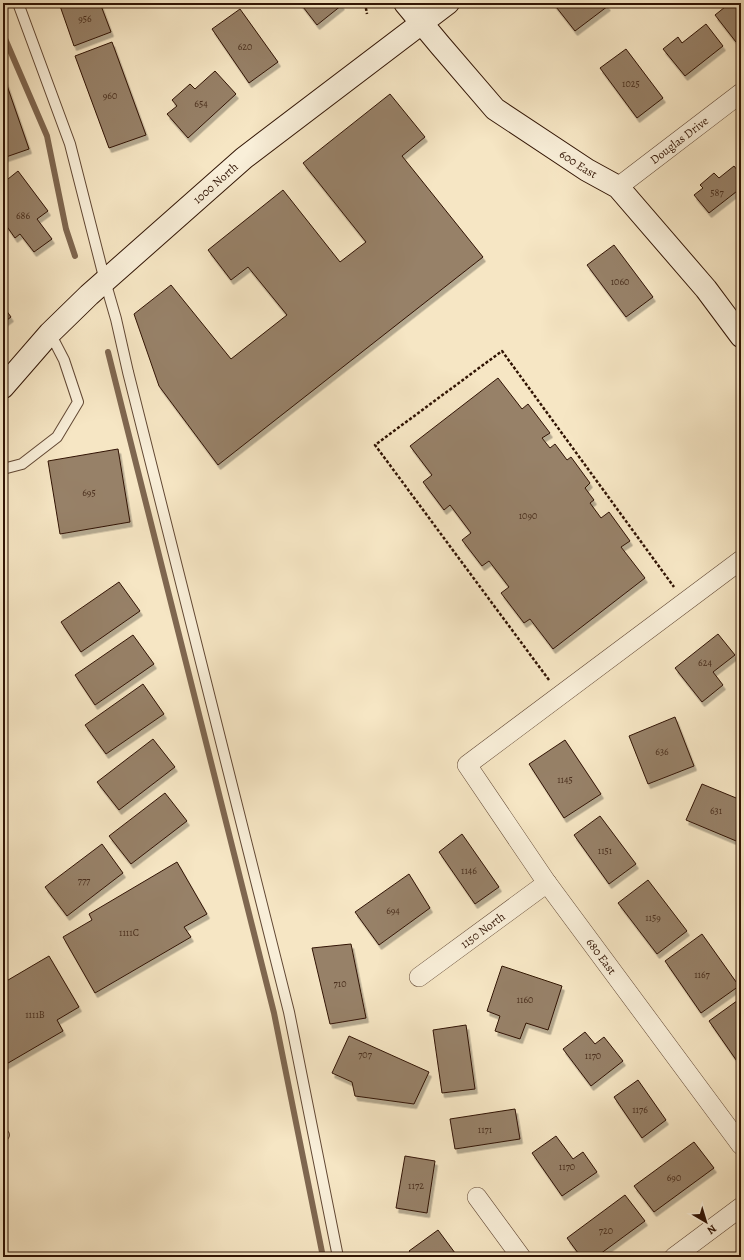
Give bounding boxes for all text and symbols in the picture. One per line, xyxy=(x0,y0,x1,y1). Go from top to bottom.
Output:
house number: 956 xyxy=(78,12,92,25)
house number: 620 xyxy=(238,40,252,53)
house number: 1025 xyxy=(622,77,640,90)
house number: 960 xyxy=(103,89,117,102)
house number: 654 xyxy=(194,97,208,110)
street label: Douglas Drive xyxy=(647,113,712,168)
street label: 600 East xyxy=(556,146,600,182)
street label: 1000 North xyxy=(190,158,242,207)
house number: 587 xyxy=(710,186,724,199)
house number: 686 xyxy=(16,209,30,222)
house number: 1060 xyxy=(611,275,629,288)
house number: 695 xyxy=(82,486,96,499)
house number: 1090 xyxy=(519,509,537,522)
house number: 624 xyxy=(698,656,712,669)
house number: 636 xyxy=(655,745,669,758)
house number: 1145 xyxy=(557,773,573,786)
house number: 631 xyxy=(710,804,723,817)
house number: 1151 xyxy=(598,844,613,857)
house number: 1146 xyxy=(461,864,477,877)
house number: 777 xyxy=(78,874,91,887)
house number: 694 xyxy=(386,904,400,917)
street label: 1150 North xyxy=(457,908,509,952)
house number: 1159 xyxy=(645,911,661,924)
house number: 1111C xyxy=(119,926,139,939)
street label: 680 East xyxy=(583,935,620,978)
house number: 1167 xyxy=(694,968,711,981)
house number: 710 xyxy=(334,977,346,990)
house number: 1160 xyxy=(517,993,533,1006)
house number: 1111B xyxy=(25,1008,45,1021)
house number: 707 xyxy=(358,1048,373,1061)
house number: 1170 xyxy=(585,1049,601,1062)
house number: 1176 xyxy=(632,1103,648,1116)
house number: 1171 xyxy=(478,1123,493,1136)
house number: 1170 xyxy=(559,1160,575,1173)
house number: 690 xyxy=(667,1171,681,1184)
house number: 1172 xyxy=(408,1179,424,1192)
north arrow xyxy=(686,1202,726,1242)
text: N xyxy=(704,1221,720,1238)
house number: 720 xyxy=(599,1224,613,1237)

